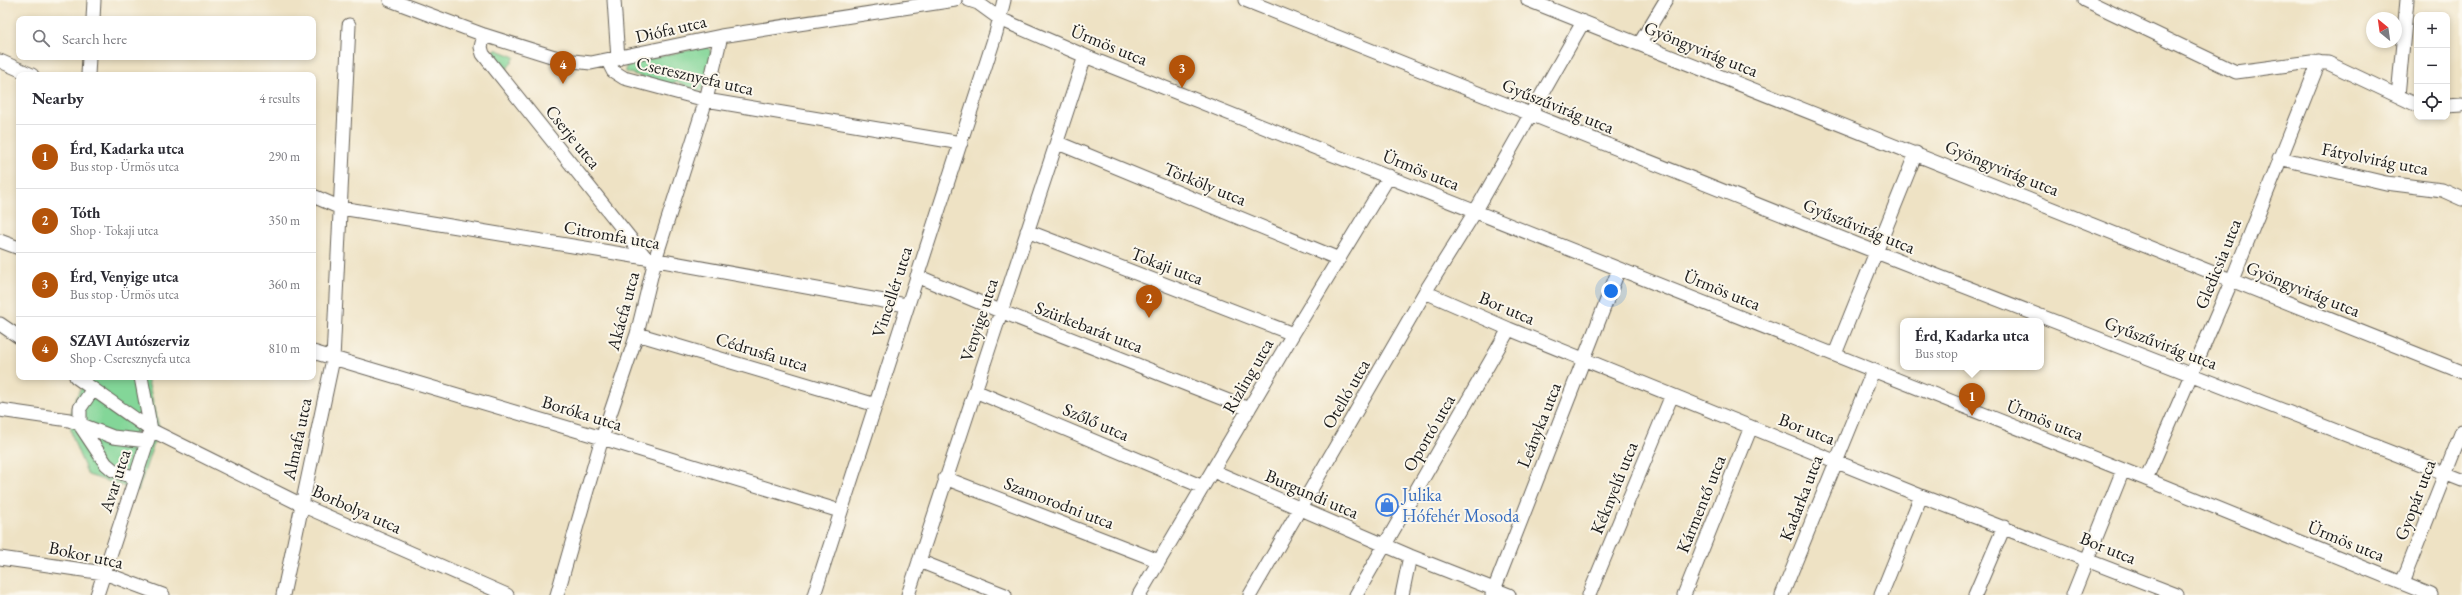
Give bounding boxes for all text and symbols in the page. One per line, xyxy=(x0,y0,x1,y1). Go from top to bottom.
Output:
street label: Diófa utca xyxy=(633,9,710,48)
north arrow xyxy=(2366,12,2402,48)
map controls xyxy=(2414,12,2450,120)
button: + xyxy=(2414,12,2450,48)
street label: Gyöngyvirág utca xyxy=(1641,15,1762,82)
search box xyxy=(16,16,316,60)
street label: Ürmös utca xyxy=(1067,19,1152,71)
icon: search xyxy=(30,27,52,49)
text: Search here xyxy=(62,29,127,48)
button: − xyxy=(2414,48,2450,84)
pin: 4 xyxy=(550,51,576,84)
street label: Cseresznyefa utca xyxy=(634,51,757,100)
pin: 3 xyxy=(1169,55,1195,88)
street label: Gyűszűvirág utca xyxy=(1499,73,1618,139)
button: locate xyxy=(2414,84,2450,120)
text: Nearby xyxy=(32,87,84,109)
text: 4 results xyxy=(259,90,300,107)
street label: Cserje utca xyxy=(541,100,607,174)
street label: Gyöngyvirág utca xyxy=(1942,134,2063,201)
street label: Fátyolvirág utca xyxy=(2320,137,2431,180)
text: Érd, Kadarka utca xyxy=(70,139,184,158)
street label: Ürmös utca xyxy=(1379,144,1464,196)
text: 1 xyxy=(42,148,48,165)
text: 290 m xyxy=(269,148,300,165)
street label: Törköly utca xyxy=(1160,157,1251,211)
text: Bus stop · Ürmös utca xyxy=(70,158,179,175)
street label: Gyűszűvirág utca xyxy=(1800,193,1919,259)
text: Tóth xyxy=(70,203,100,222)
text: 2 xyxy=(42,212,48,229)
text: 350 m xyxy=(269,212,300,229)
street label: Gledicsia utca xyxy=(2189,214,2246,312)
street label: Citromfa utca xyxy=(562,215,663,254)
text: Shop · Tokaji utca xyxy=(70,222,158,239)
street label: Tokaji utca xyxy=(1128,241,1207,290)
street label: Vincellér utca xyxy=(866,243,917,340)
street label: Gyöngyvirág utca xyxy=(2243,255,2364,322)
street label: Ürmös utca xyxy=(1680,264,1765,316)
text: Érd, Venyige utca xyxy=(70,267,179,286)
street label: Akácfa utca xyxy=(601,268,644,354)
street label: Venyige utca xyxy=(954,275,1003,364)
text: 3 xyxy=(42,276,48,293)
text: 360 m xyxy=(269,276,300,293)
your location xyxy=(1601,281,1621,301)
pin: 2 xyxy=(1136,285,1162,318)
text: Bus stop · Ürmös utca xyxy=(70,286,179,303)
street label: Bor utca xyxy=(1476,286,1539,330)
street label: Szürkebarát utca xyxy=(1032,295,1147,358)
street label: Gyűszűvirág utca xyxy=(2102,310,2222,375)
popup xyxy=(1900,318,2044,370)
text: Érd, Kadarka utca xyxy=(1915,326,2029,345)
street label: Cédrusfa utca xyxy=(713,327,812,377)
text: SZAVI Autószerviz xyxy=(70,331,190,350)
street label: Rizling utca xyxy=(1217,333,1279,417)
text: 4 xyxy=(42,340,48,357)
text: 810 m xyxy=(269,340,300,357)
text: Bus stop xyxy=(1915,345,1958,362)
text: Shop · Cseresznyefa utca xyxy=(70,350,190,367)
street label: Otelló utca xyxy=(1316,354,1375,433)
street label: Leányka utca xyxy=(1511,378,1566,471)
pin: 1 xyxy=(1959,383,1985,416)
street label: Boróka utca xyxy=(539,389,626,436)
street label: Oportó utca xyxy=(1397,389,1460,476)
street label: Ürmös utca xyxy=(2003,394,2088,446)
street label: Almafa utca xyxy=(276,395,317,483)
street label: Szőlő utca xyxy=(1059,397,1134,446)
street label: Bor utca xyxy=(1776,407,1839,450)
street label: Kéknyelű utca xyxy=(1585,437,1643,537)
street label: Avar utca xyxy=(93,446,136,516)
street label: Kármentő utca xyxy=(1670,451,1731,556)
street label: Kadarka utca xyxy=(1774,451,1828,544)
street label: Gyopár utca xyxy=(2389,455,2441,543)
street label: Burgundi utca xyxy=(1262,464,1363,524)
street label: Szamorodni utca xyxy=(1001,471,1118,534)
street label: Borbolya utca xyxy=(309,479,406,539)
place label: Julika Hófehér Mosoda xyxy=(1400,483,1520,527)
shop icon: Julika Hófehér Mosoda xyxy=(1374,492,1400,518)
street label: Ürmös utca xyxy=(2304,515,2389,567)
street label: Bor utca xyxy=(2077,526,2140,569)
street label: Bokor utca xyxy=(47,535,126,574)

